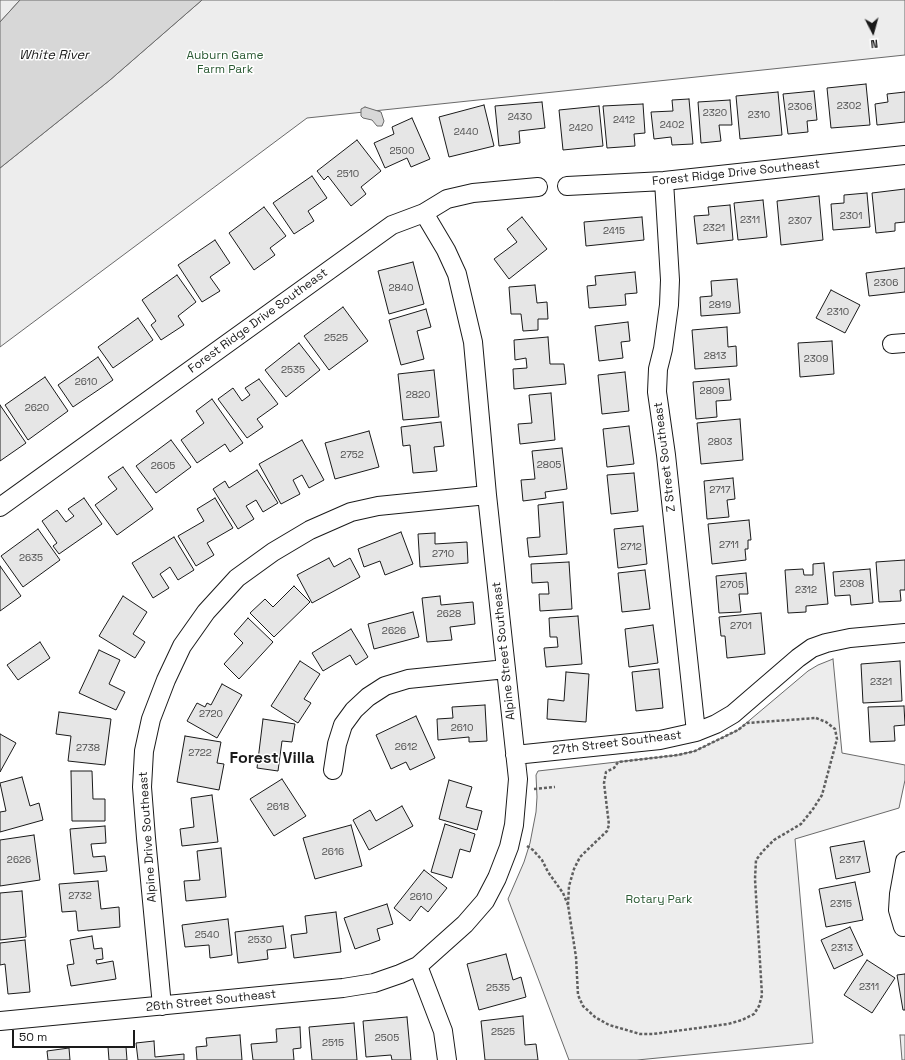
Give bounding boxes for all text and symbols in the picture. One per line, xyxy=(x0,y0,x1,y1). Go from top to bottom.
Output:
north arrow xyxy=(853,12,893,52)
text: N xyxy=(870,37,879,51)
water label: White River xyxy=(19,47,89,63)
park label: Auburn Game Farm Park xyxy=(186,49,264,77)
house number: 2302 xyxy=(837,100,861,112)
house number: 2306 xyxy=(788,101,812,113)
house number: 2320 xyxy=(703,107,727,119)
house number: 2310 xyxy=(748,109,770,121)
house number: 2430 xyxy=(508,111,532,123)
house number: 2412 xyxy=(613,114,635,126)
house number: 2402 xyxy=(660,119,684,131)
house number: 2420 xyxy=(569,122,593,134)
house number: 2440 xyxy=(454,126,478,138)
house number: 2500 xyxy=(390,145,414,157)
street label: Forest Ridge Drive Southeast xyxy=(651,157,821,189)
house number: 2510 xyxy=(337,168,359,180)
house number: 2301 xyxy=(840,210,862,222)
house number: 2311 xyxy=(740,214,760,226)
house number: 2307 xyxy=(788,215,812,227)
house number: 2321 xyxy=(703,222,725,234)
house number: 2415 xyxy=(603,225,625,237)
street label: Forest Ridge Drive Southeast xyxy=(186,266,330,376)
house number: 2306 xyxy=(874,277,898,289)
house number: 2840 xyxy=(389,282,413,294)
house number: 2819 xyxy=(709,299,731,311)
house number: 2310 xyxy=(827,306,849,318)
house number: 2525 xyxy=(324,332,348,344)
house number: 2813 xyxy=(704,350,726,362)
house number: 2309 xyxy=(804,353,828,365)
house number: 2535 xyxy=(281,364,305,376)
house number: 2610 xyxy=(75,376,97,388)
house number: 2809 xyxy=(700,385,724,397)
house number: 2820 xyxy=(406,389,430,401)
street label: Z Street Southeast xyxy=(651,401,679,513)
house number: 2620 xyxy=(25,402,49,414)
house number: 2803 xyxy=(708,436,732,448)
house number: 2752 xyxy=(340,449,364,461)
house number: 2805 xyxy=(537,459,561,471)
house number: 2605 xyxy=(151,460,175,472)
house number: 2717 xyxy=(709,484,731,496)
house number: 2711 xyxy=(719,539,739,551)
house number: 2712 xyxy=(620,541,642,553)
house number: 2710 xyxy=(432,548,454,560)
house number: 2635 xyxy=(19,552,43,564)
house number: 2308 xyxy=(840,578,864,590)
house number: 2705 xyxy=(720,579,744,591)
street label: Alpine Street Southeast xyxy=(490,581,518,721)
house number: 2312 xyxy=(795,584,817,596)
house number: 2628 xyxy=(437,608,461,620)
house number: 2701 xyxy=(730,620,752,632)
house number: 2626 xyxy=(382,625,406,637)
house number: 2321 xyxy=(870,676,892,688)
house number: 2720 xyxy=(199,708,223,720)
house number: 2610 xyxy=(451,722,473,734)
street label: 27th Street Southeast xyxy=(551,728,683,758)
house number: 2612 xyxy=(395,741,417,753)
house number: 2738 xyxy=(76,742,100,754)
house number: 2722 xyxy=(188,747,212,759)
district label: Forest Villa xyxy=(229,749,315,769)
street label: Alpine Drive Southeast xyxy=(136,771,160,903)
house number: 2618 xyxy=(267,801,289,813)
house number: 2616 xyxy=(322,846,344,858)
house number: 2626 xyxy=(7,854,31,866)
house number: 2317 xyxy=(839,854,861,866)
house number: 2732 xyxy=(68,890,92,902)
house number: 2610 xyxy=(410,891,432,903)
park label: Rotary Park xyxy=(625,893,693,907)
house number: 2315 xyxy=(830,898,852,910)
house number: 2540 xyxy=(195,929,219,941)
house number: 2530 xyxy=(248,934,272,946)
house number: 2313 xyxy=(831,942,853,954)
house number: 2311 xyxy=(859,981,879,993)
house number: 2535 xyxy=(486,982,510,994)
street label: 26th Street Southeast xyxy=(145,987,277,1015)
scale bar xyxy=(14,1022,137,1048)
house number: 2525 xyxy=(491,1026,515,1038)
text: 50 m xyxy=(19,1029,47,1045)
house number: 2505 xyxy=(375,1032,399,1044)
house number: 2515 xyxy=(322,1037,344,1049)

